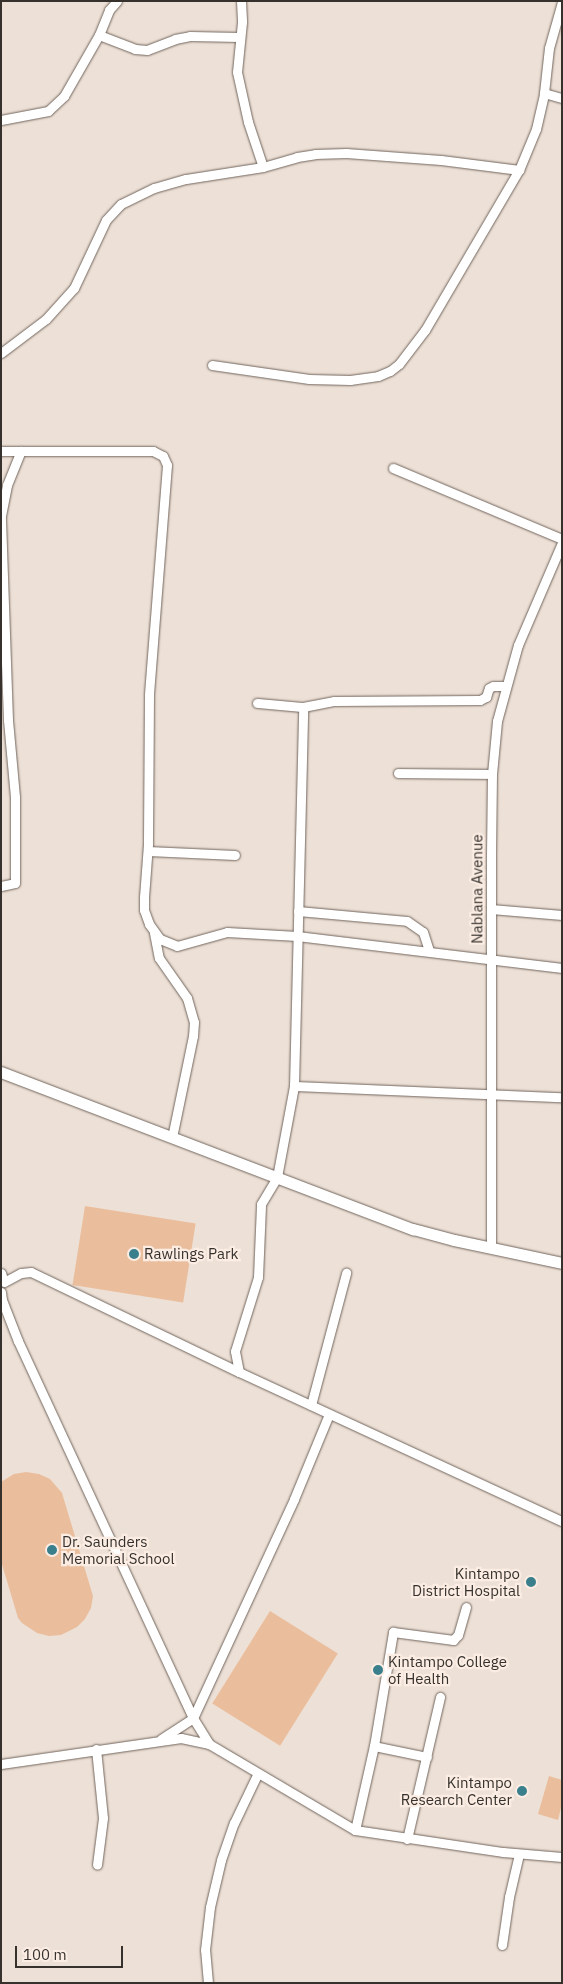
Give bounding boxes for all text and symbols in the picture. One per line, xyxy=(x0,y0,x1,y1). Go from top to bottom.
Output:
street label: Nablana Avenue xyxy=(468,834,486,944)
place label: Rawlings Park xyxy=(144,1245,238,1263)
marker: Rawlings Park xyxy=(128,1248,140,1260)
place label: Dr. Saunders Memorial School xyxy=(62,1532,174,1567)
marker: Dr. Saunders Memorial School xyxy=(46,1544,58,1556)
place label: Kintampo District Hospital xyxy=(412,1564,520,1599)
marker: Kintampo District Hospital xyxy=(524,1575,538,1589)
place label: Kintampo College of Health xyxy=(388,1652,507,1687)
marker: Kintampo College of Health xyxy=(372,1664,384,1676)
place label: Kintampo Research Center xyxy=(401,1773,512,1808)
marker: Kintampo Research Center xyxy=(516,1785,528,1797)
scale bar xyxy=(18,1936,125,1968)
text: 100 m xyxy=(23,1945,67,1964)

